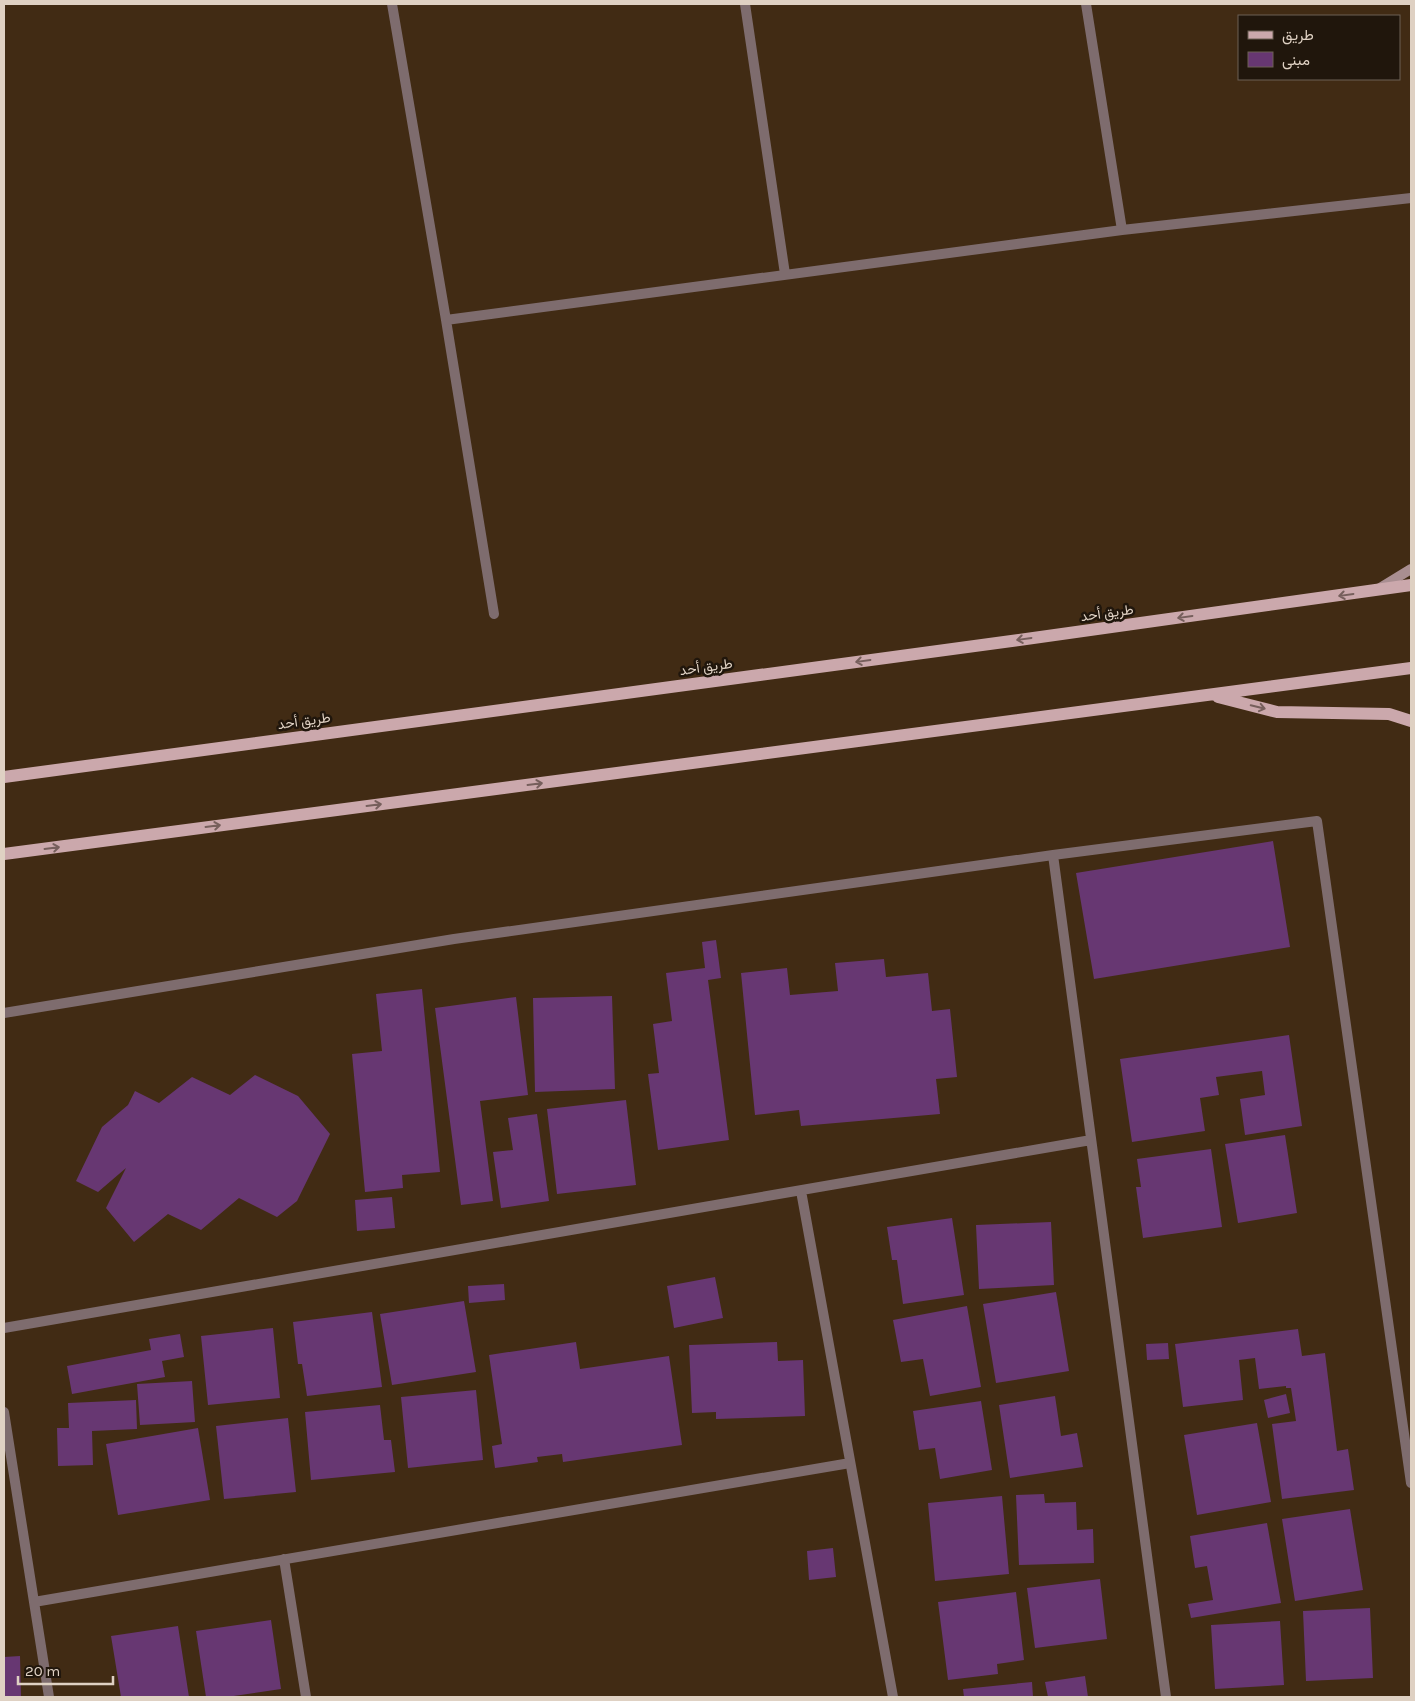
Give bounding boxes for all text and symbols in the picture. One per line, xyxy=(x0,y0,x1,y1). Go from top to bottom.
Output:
legend xyxy=(1238,15,1400,80)
text: طريق xyxy=(1282,26,1314,45)
text: مبنى xyxy=(1282,51,1310,70)
one-way arrow xyxy=(1338,590,1354,600)
street label: طريق أحد xyxy=(1080,601,1134,625)
one-way arrow xyxy=(1177,612,1193,622)
one-way arrow xyxy=(1016,635,1032,645)
street label: طريق أحد xyxy=(679,655,733,679)
one-way arrow xyxy=(855,656,871,666)
one-way arrow xyxy=(1250,703,1266,712)
street label: طريق أحد xyxy=(277,709,331,733)
one-way arrow xyxy=(527,779,543,789)
one-way arrow xyxy=(366,800,382,810)
one-way arrow xyxy=(205,821,221,831)
one-way arrow xyxy=(44,842,60,852)
scale bar xyxy=(18,1654,112,1686)
text: 20 m xyxy=(25,1662,60,1680)

